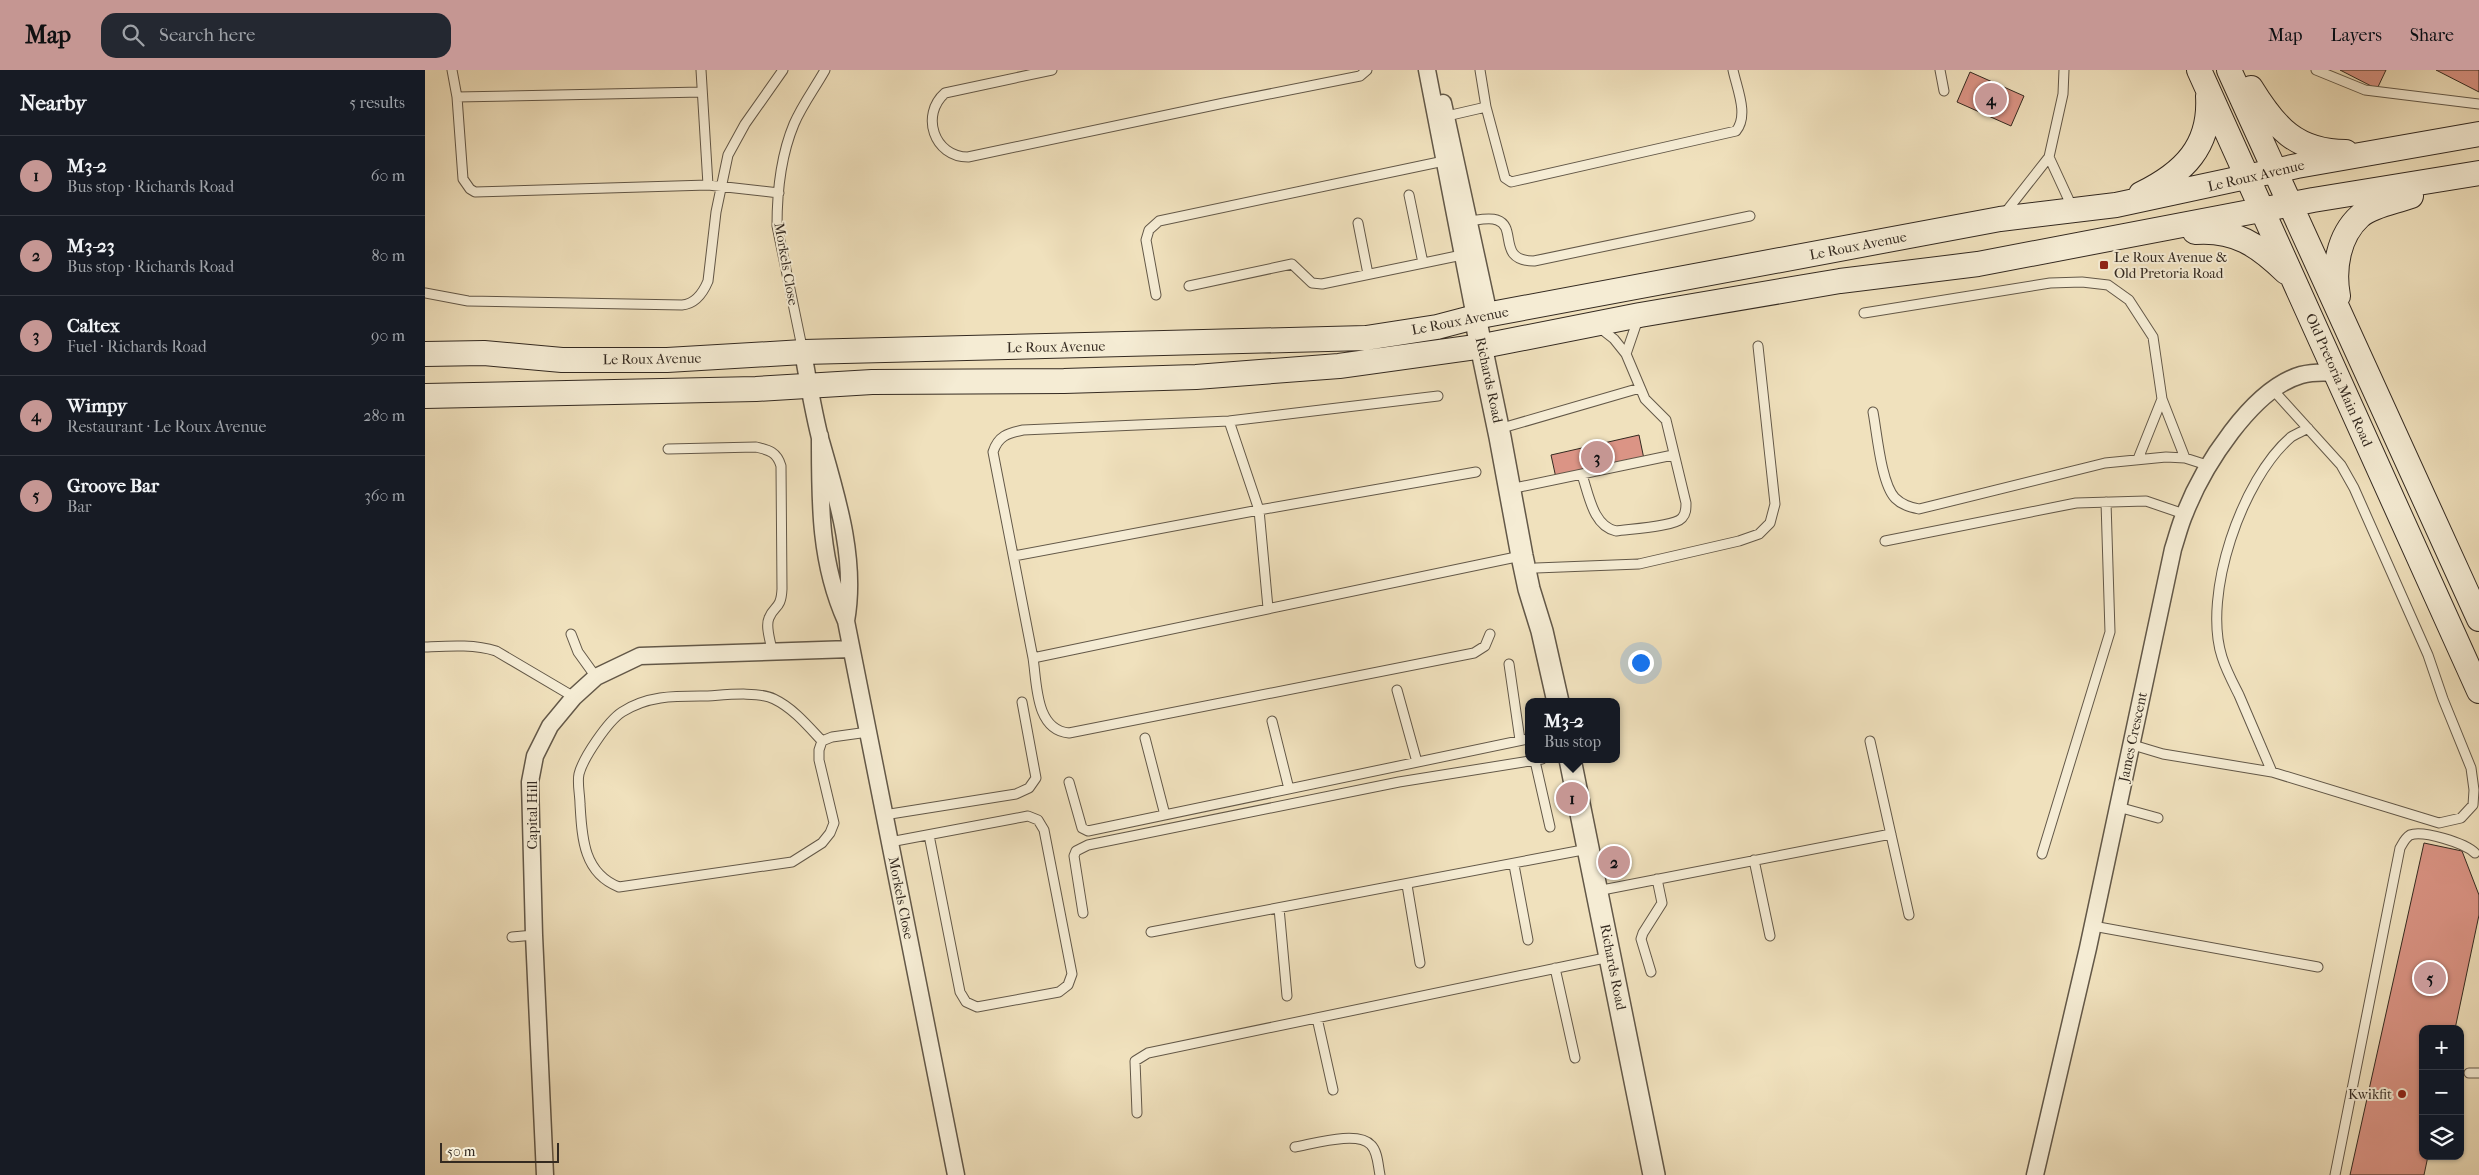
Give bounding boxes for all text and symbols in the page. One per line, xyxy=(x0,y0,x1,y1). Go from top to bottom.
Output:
search box xyxy=(101,13,451,58)
text: Map xyxy=(25,21,71,49)
icon: search xyxy=(119,21,147,49)
text: Search here xyxy=(159,24,255,46)
text: Map xyxy=(2268,25,2302,46)
text: Layers xyxy=(2330,25,2382,46)
text: Share xyxy=(2410,25,2454,46)
pin: 4 xyxy=(1975,80,2007,118)
text: Nearby xyxy=(20,91,86,115)
text: 5 results xyxy=(349,93,405,112)
text: M3-2 xyxy=(67,155,107,177)
street label: Le Roux Avenue xyxy=(2206,157,2306,195)
text: 1 xyxy=(33,166,39,185)
text: 60 m xyxy=(371,166,405,185)
text: Bus stop · Richards Road xyxy=(67,177,234,196)
street label: Morkels Close xyxy=(770,221,802,307)
street label: Le Roux Avenue xyxy=(1808,228,1908,264)
text: M3-23 xyxy=(67,235,115,257)
text: 2 xyxy=(32,246,40,265)
text: 80 m xyxy=(371,246,405,265)
place label: Le Roux Avenue & Old Pretoria Road xyxy=(2114,249,2228,282)
text: Bus stop · Richards Road xyxy=(67,257,234,276)
marker: Le Roux Avenue & Old Pretoria Road xyxy=(2098,259,2110,271)
street label: Le Roux Avenue xyxy=(1410,303,1510,339)
street label: Old Pretoria Main Road xyxy=(2302,311,2376,450)
text: Caltex xyxy=(67,315,120,337)
text: 3 xyxy=(33,326,39,345)
text: 90 m xyxy=(371,326,405,345)
street label: Richards Road xyxy=(1472,335,1506,425)
text: Fuel · Richards Road xyxy=(67,337,207,356)
street label: Le Roux Avenue xyxy=(1006,338,1106,356)
street label: Le Roux Avenue xyxy=(602,350,702,368)
text: Wimpy xyxy=(67,395,127,417)
text: 4 xyxy=(31,406,41,425)
text: 280 m xyxy=(363,406,405,425)
text: Restaurant · Le Roux Avenue xyxy=(67,417,266,436)
pin: 3 xyxy=(1581,438,1613,476)
text: Groove Bar xyxy=(67,475,159,497)
text: 5 xyxy=(33,486,39,505)
text: 360 m xyxy=(364,486,405,505)
text: Bar xyxy=(67,497,92,516)
your location xyxy=(1628,650,1654,676)
street label: James Crescent xyxy=(2115,690,2151,785)
popup xyxy=(1525,698,1620,763)
text: M3-2 xyxy=(1544,710,1584,732)
text: Bus stop xyxy=(1544,732,1601,751)
pin: 1 xyxy=(1556,779,1588,817)
street label: Capital Hill xyxy=(524,780,541,849)
pin: 2 xyxy=(1598,843,1630,881)
street label: Morkels Close xyxy=(885,855,917,941)
street label: Richards Road xyxy=(1596,922,1630,1012)
pin: 5 xyxy=(2414,959,2446,997)
map controls xyxy=(2419,1025,2464,1160)
button: + xyxy=(2419,1025,2464,1070)
button: − xyxy=(2419,1070,2464,1115)
place label: Kwikfit xyxy=(2348,1086,2392,1103)
marker: Kwikfit xyxy=(2396,1088,2408,1100)
button: layers xyxy=(2419,1115,2464,1160)
scale bar xyxy=(440,1140,559,1163)
text: 50 m xyxy=(447,1143,475,1160)

